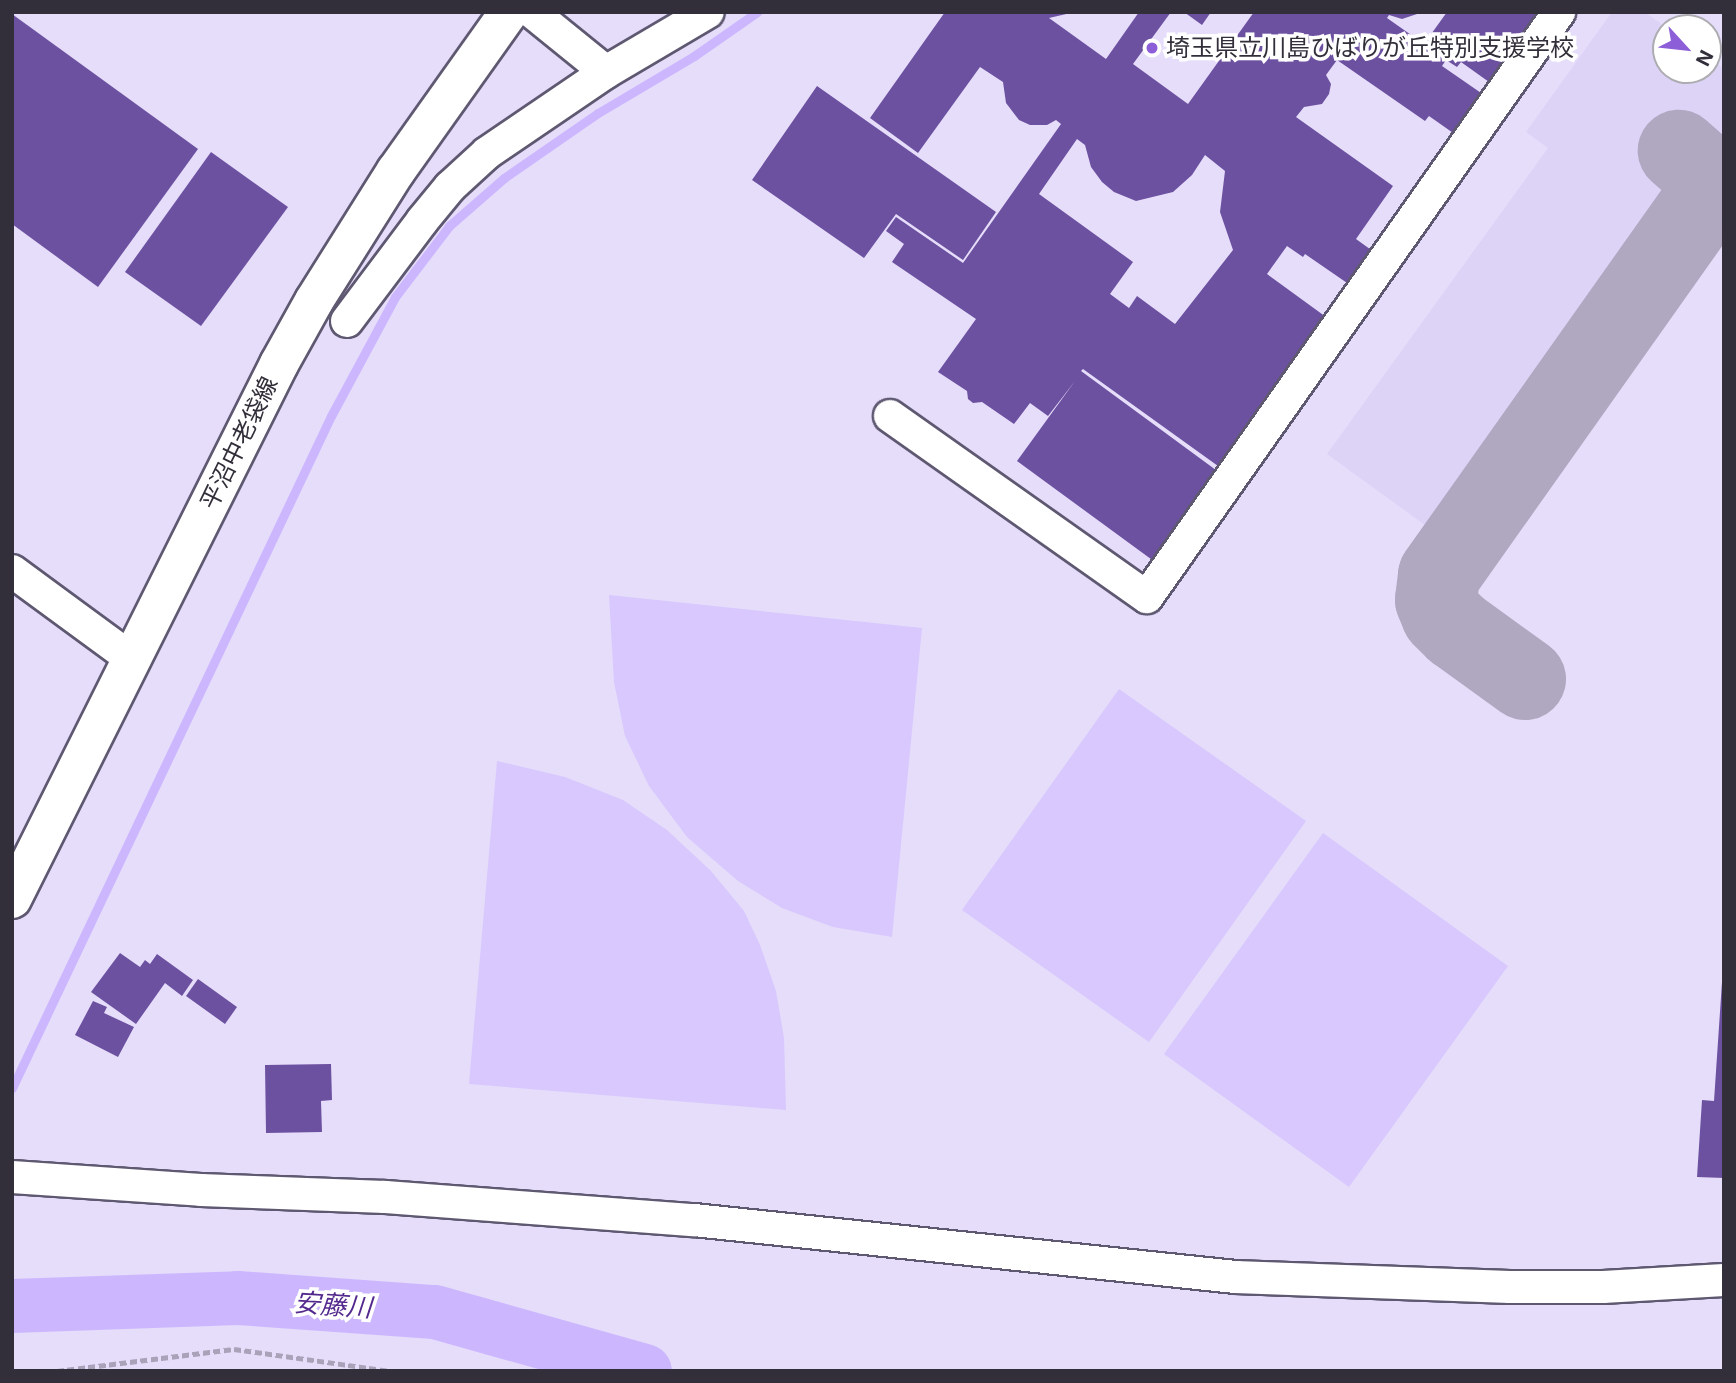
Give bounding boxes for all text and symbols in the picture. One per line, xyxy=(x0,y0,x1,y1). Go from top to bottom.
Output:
north arrow xyxy=(1652,14,1722,84)
place label: 埼玉県立川島ひばりが丘特別支援学校 xyxy=(1166,34,1574,62)
marker: 埼玉県立川島ひばりが丘特別支援学校 xyxy=(1144,40,1160,56)
text: N xyxy=(1691,46,1718,70)
street label: 平沼中老袋線 xyxy=(194,372,284,514)
water label: 安藤川 xyxy=(293,1287,373,1323)

